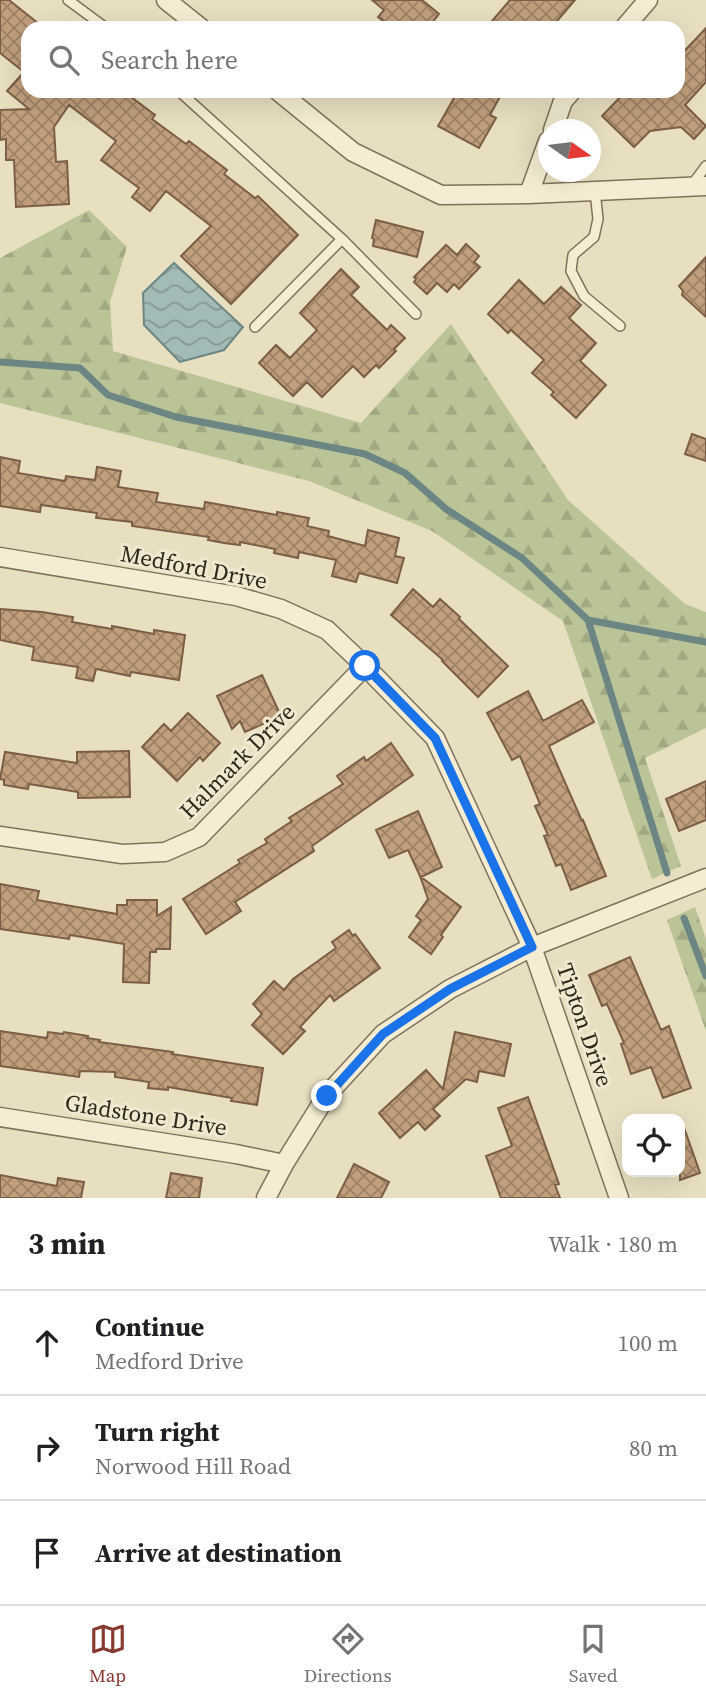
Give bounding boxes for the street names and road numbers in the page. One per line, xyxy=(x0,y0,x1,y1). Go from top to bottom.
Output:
street label: Medford Drive xyxy=(118,537,270,597)
street label: Halmark Drive xyxy=(172,696,302,826)
street label: Tipton Drive xyxy=(549,959,621,1091)
street label: Gladstone Drive xyxy=(63,1086,229,1144)

